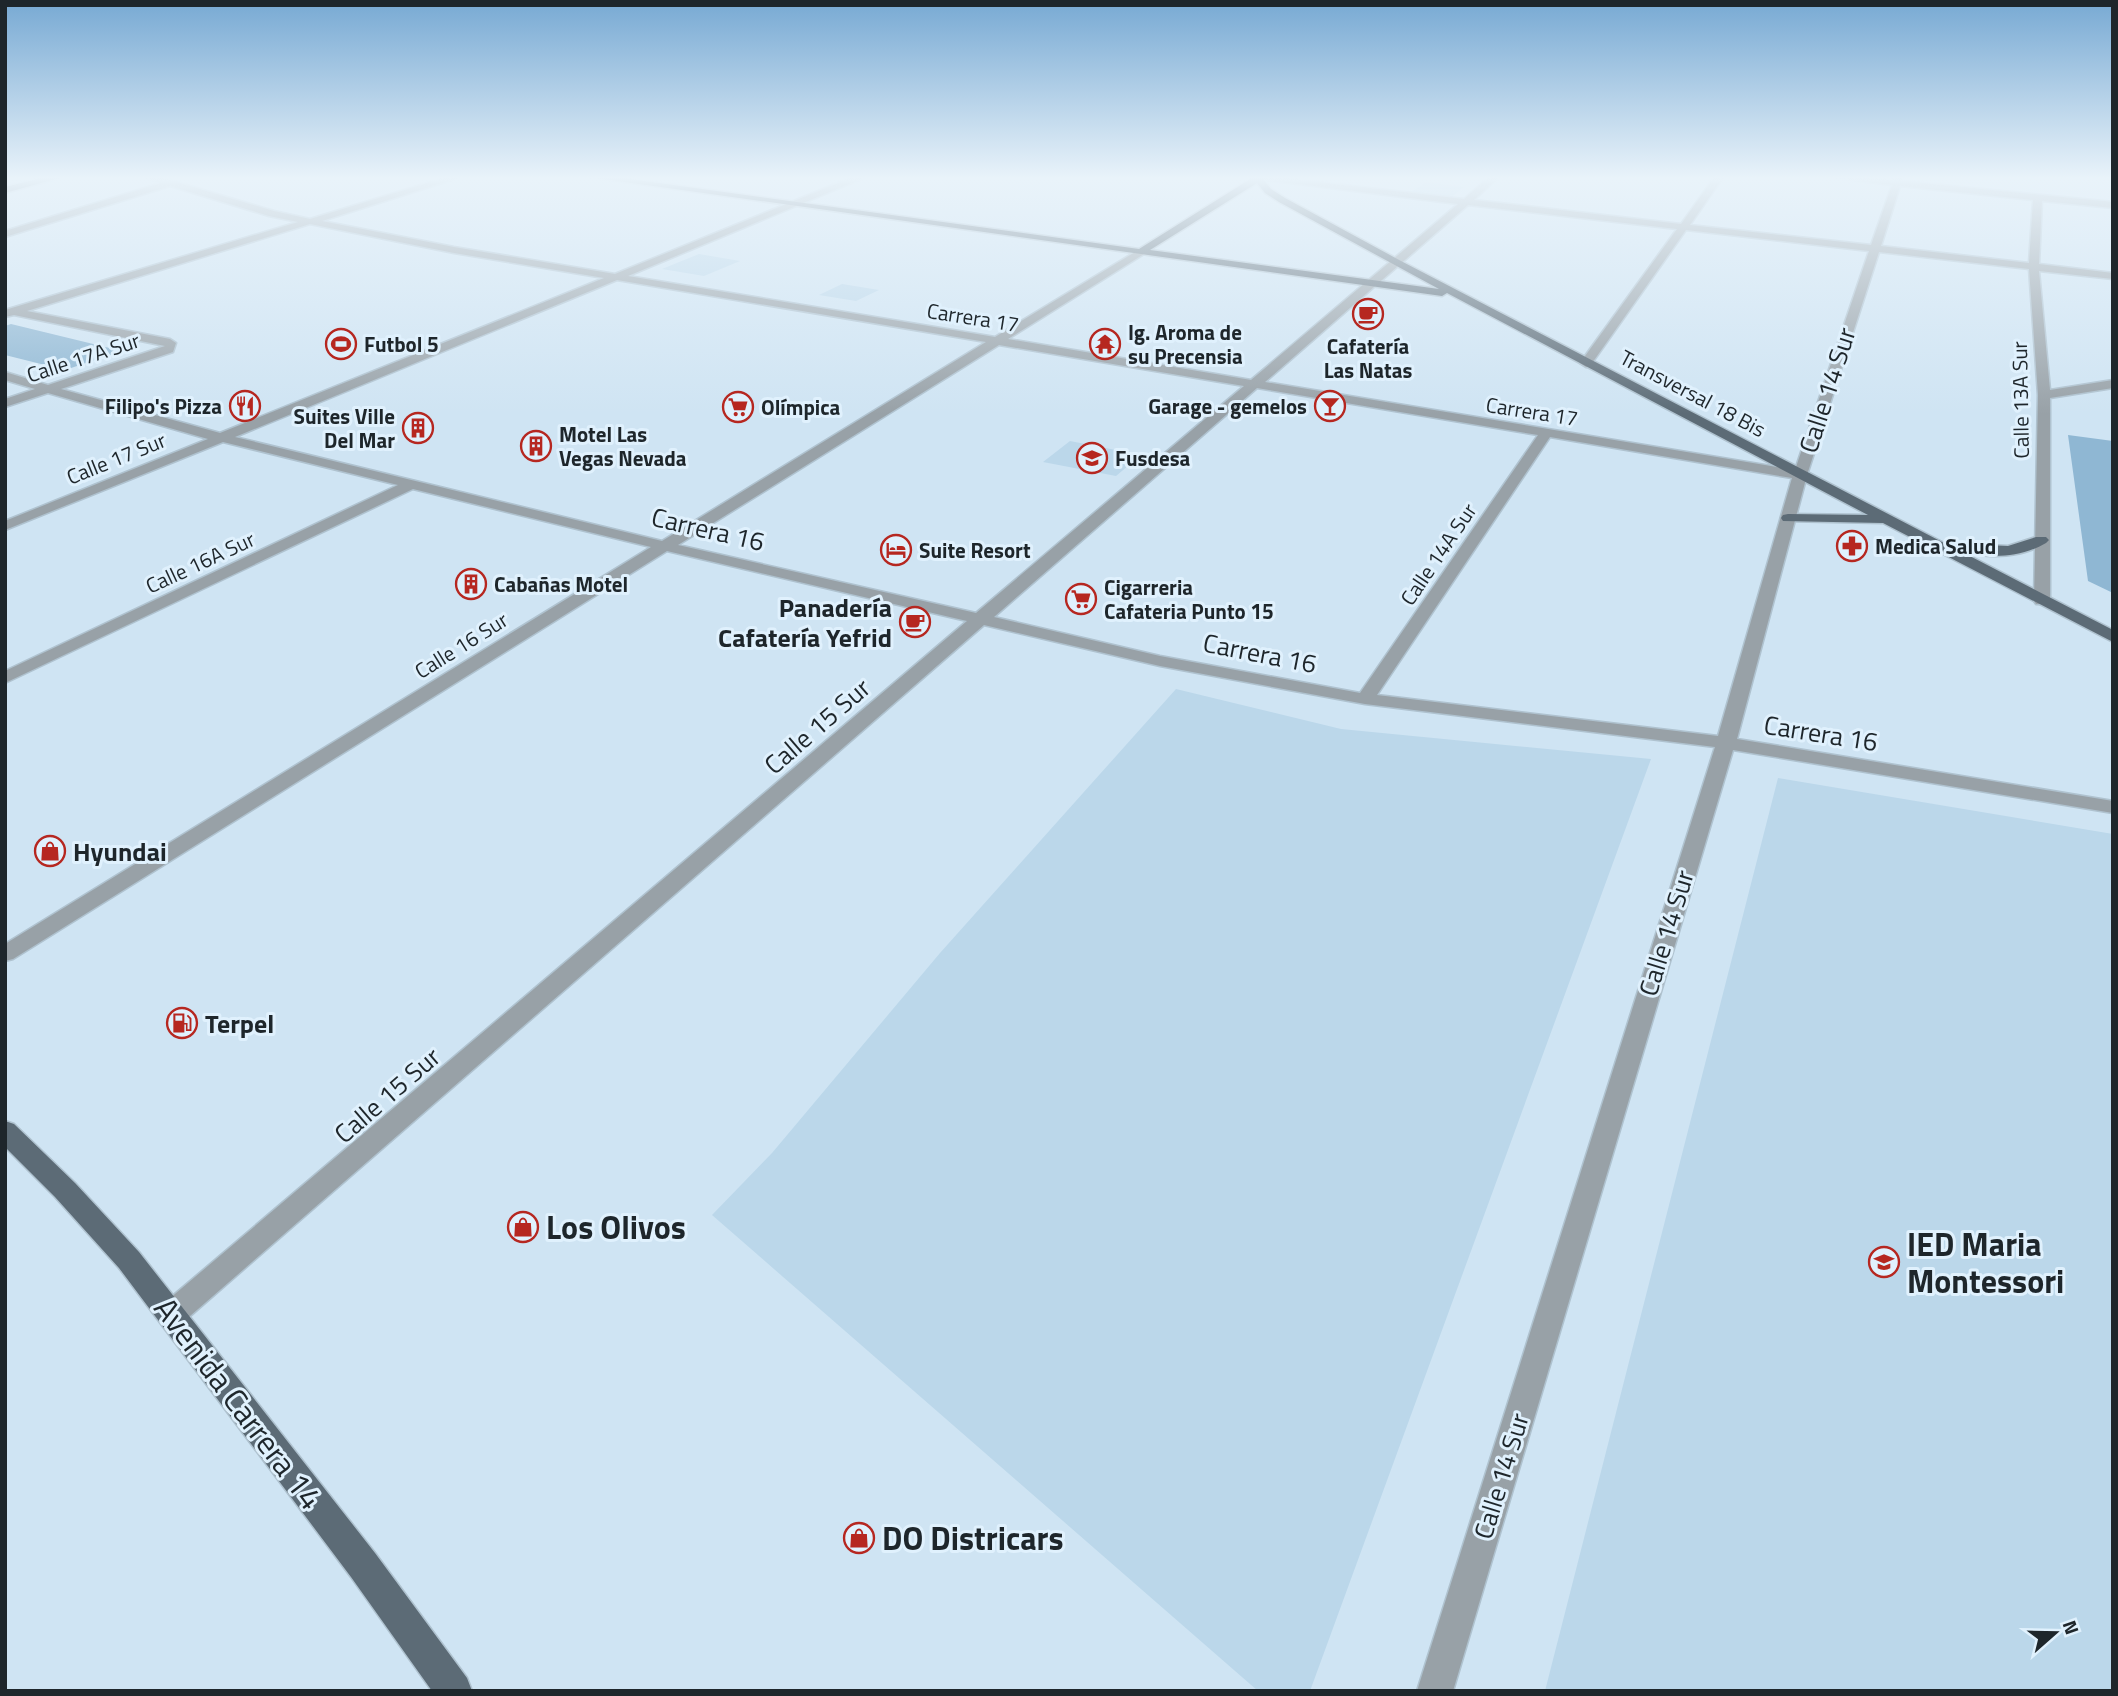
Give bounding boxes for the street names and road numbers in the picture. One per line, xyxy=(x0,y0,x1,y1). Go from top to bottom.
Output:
street label: Carrera 17 xyxy=(925,294,1021,340)
street label: Calle 14 Sur xyxy=(1788,322,1866,458)
street label: Calle 17A Sur xyxy=(22,324,144,390)
street label: Transversal 18 Bis xyxy=(1614,341,1772,445)
street label: Calle 13A Sur xyxy=(2003,341,2037,459)
street label: Carrera 17 xyxy=(1484,388,1580,434)
street label: Calle 17 Sur xyxy=(61,424,171,492)
street label: Calle 14A Sur xyxy=(1392,496,1484,612)
street label: Carrera 16 xyxy=(648,497,768,561)
street label: Calle 16A Sur xyxy=(140,523,260,601)
street label: Calle 16 Sur xyxy=(408,604,514,686)
street label: Carrera 16 xyxy=(1200,623,1320,683)
street label: Calle 15 Sur xyxy=(755,669,879,783)
street label: Carrera 16 xyxy=(1761,705,1881,761)
street label: Calle 14 Sur xyxy=(1628,865,1704,1001)
street label: Calle 15 Sur xyxy=(325,1038,449,1152)
street label: Avenida Carrera 14 xyxy=(143,1287,335,1519)
street label: Calle 14 Sur xyxy=(1463,1408,1539,1544)

